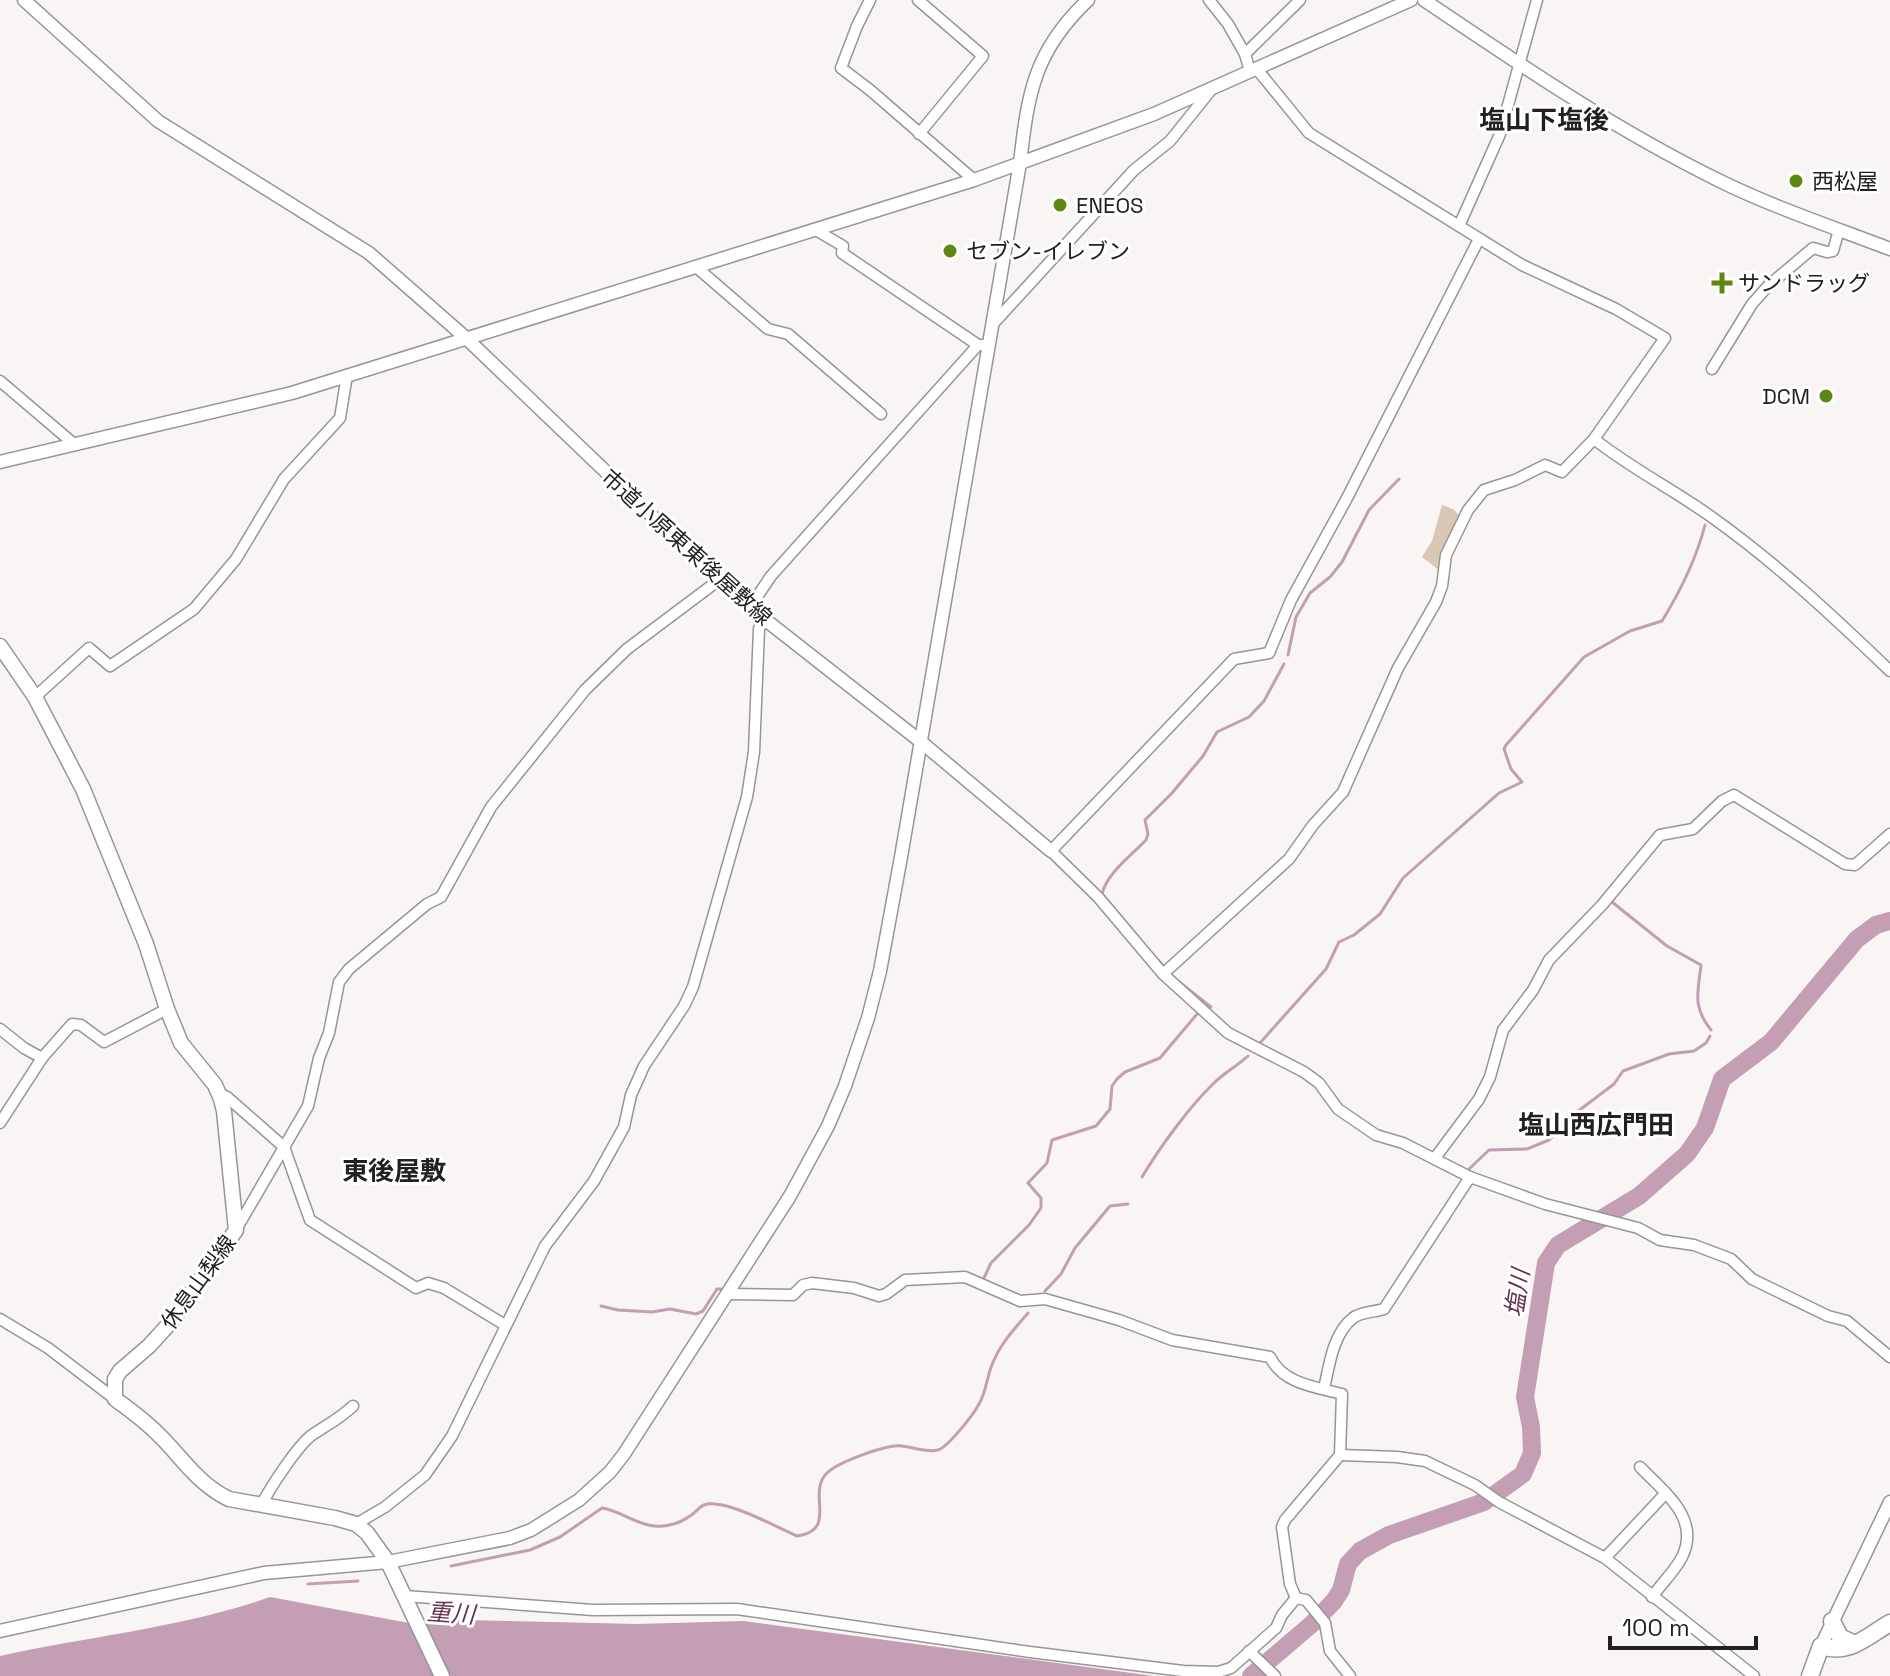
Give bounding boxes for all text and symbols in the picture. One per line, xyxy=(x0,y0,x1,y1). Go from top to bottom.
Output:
district label: 塩山下塩後 xyxy=(1479,103,1609,137)
place label: 西松屋 xyxy=(1812,167,1878,195)
marker: 西松屋 xyxy=(1787,172,1805,190)
place label: ENEOS xyxy=(1076,191,1144,219)
marker: ENEOS xyxy=(1051,196,1069,214)
place label: セブン-イレブン xyxy=(966,237,1130,265)
marker: セブン-イレブン xyxy=(941,242,959,260)
place label: サンドラッグ xyxy=(1738,269,1870,297)
marker: サンドラッグ xyxy=(1713,274,1731,292)
place label: DCM xyxy=(1762,382,1810,410)
marker: DCM xyxy=(1817,387,1835,405)
street label: 市道小原東東後屋敷線 xyxy=(596,463,778,631)
district label: 塩山西広門田 xyxy=(1518,1108,1674,1142)
district label: 東後屋敷 xyxy=(342,1154,446,1188)
street label: 休息山梨線 xyxy=(154,1229,242,1335)
water label: 塩川 xyxy=(1498,1264,1537,1319)
water label: 重川 xyxy=(426,1596,479,1630)
scale bar xyxy=(1610,1600,1756,1650)
text: 100 m xyxy=(1622,1612,1690,1643)

